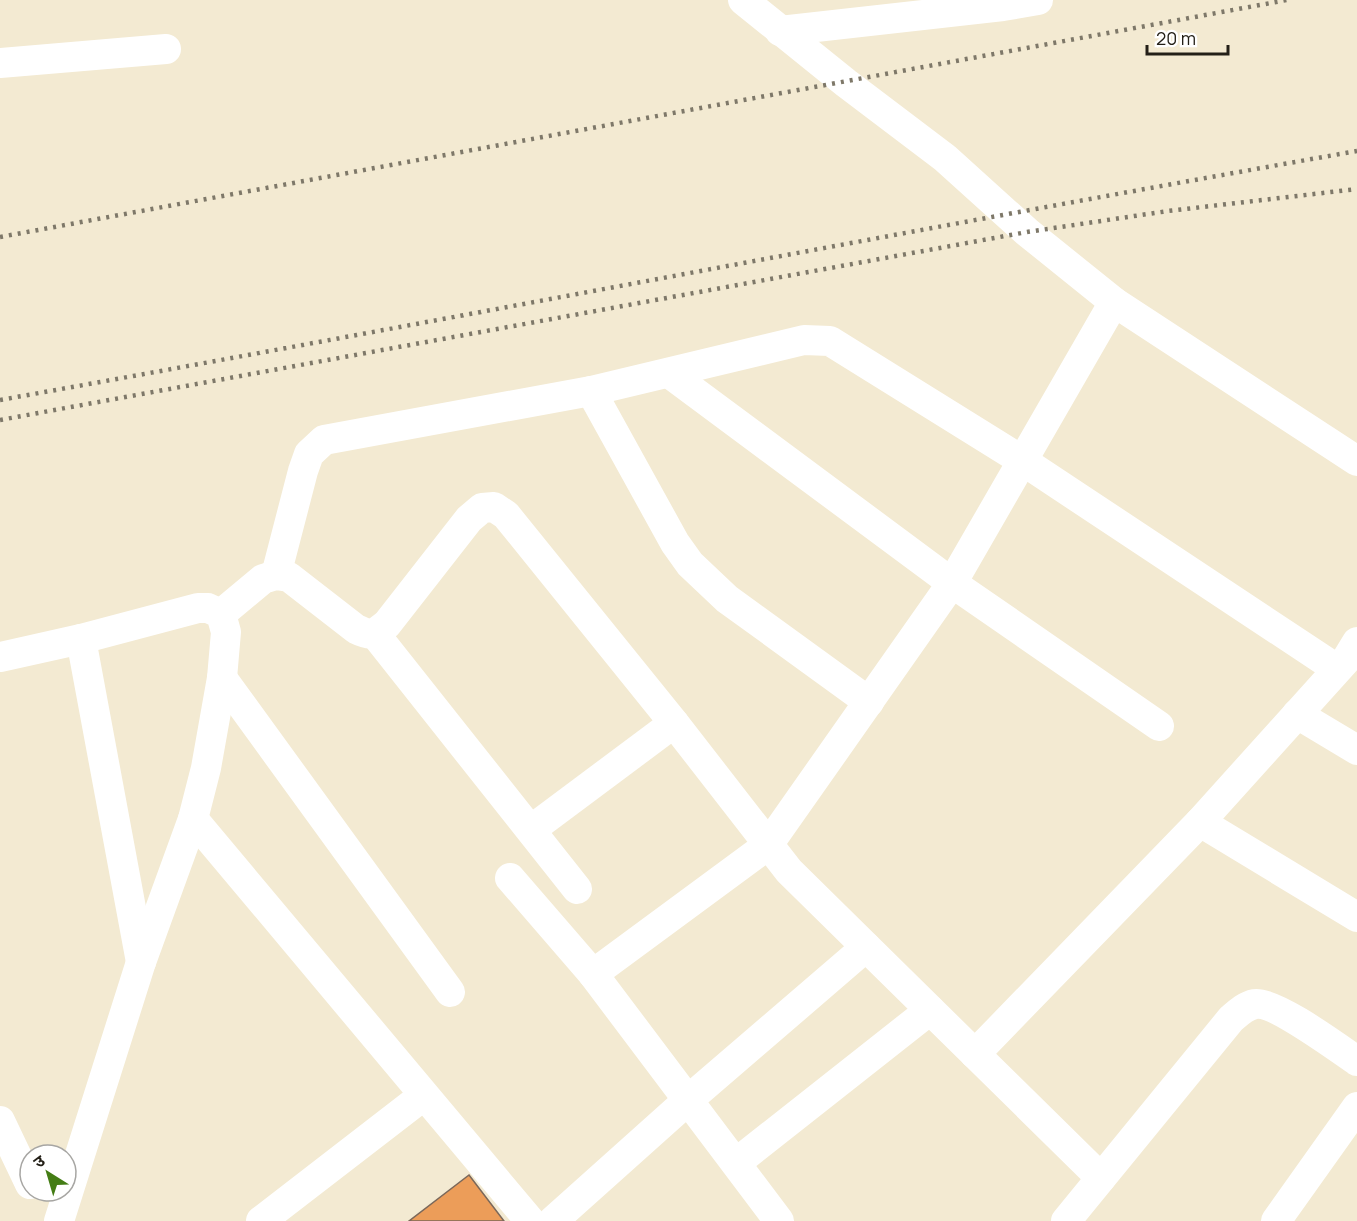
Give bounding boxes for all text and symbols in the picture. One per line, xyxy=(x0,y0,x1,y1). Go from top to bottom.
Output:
scale bar xyxy=(1147,18,1228,56)
text: 20 m xyxy=(1156,26,1196,50)
north arrow xyxy=(18,1143,78,1203)
text: उ xyxy=(29,1149,50,1173)

